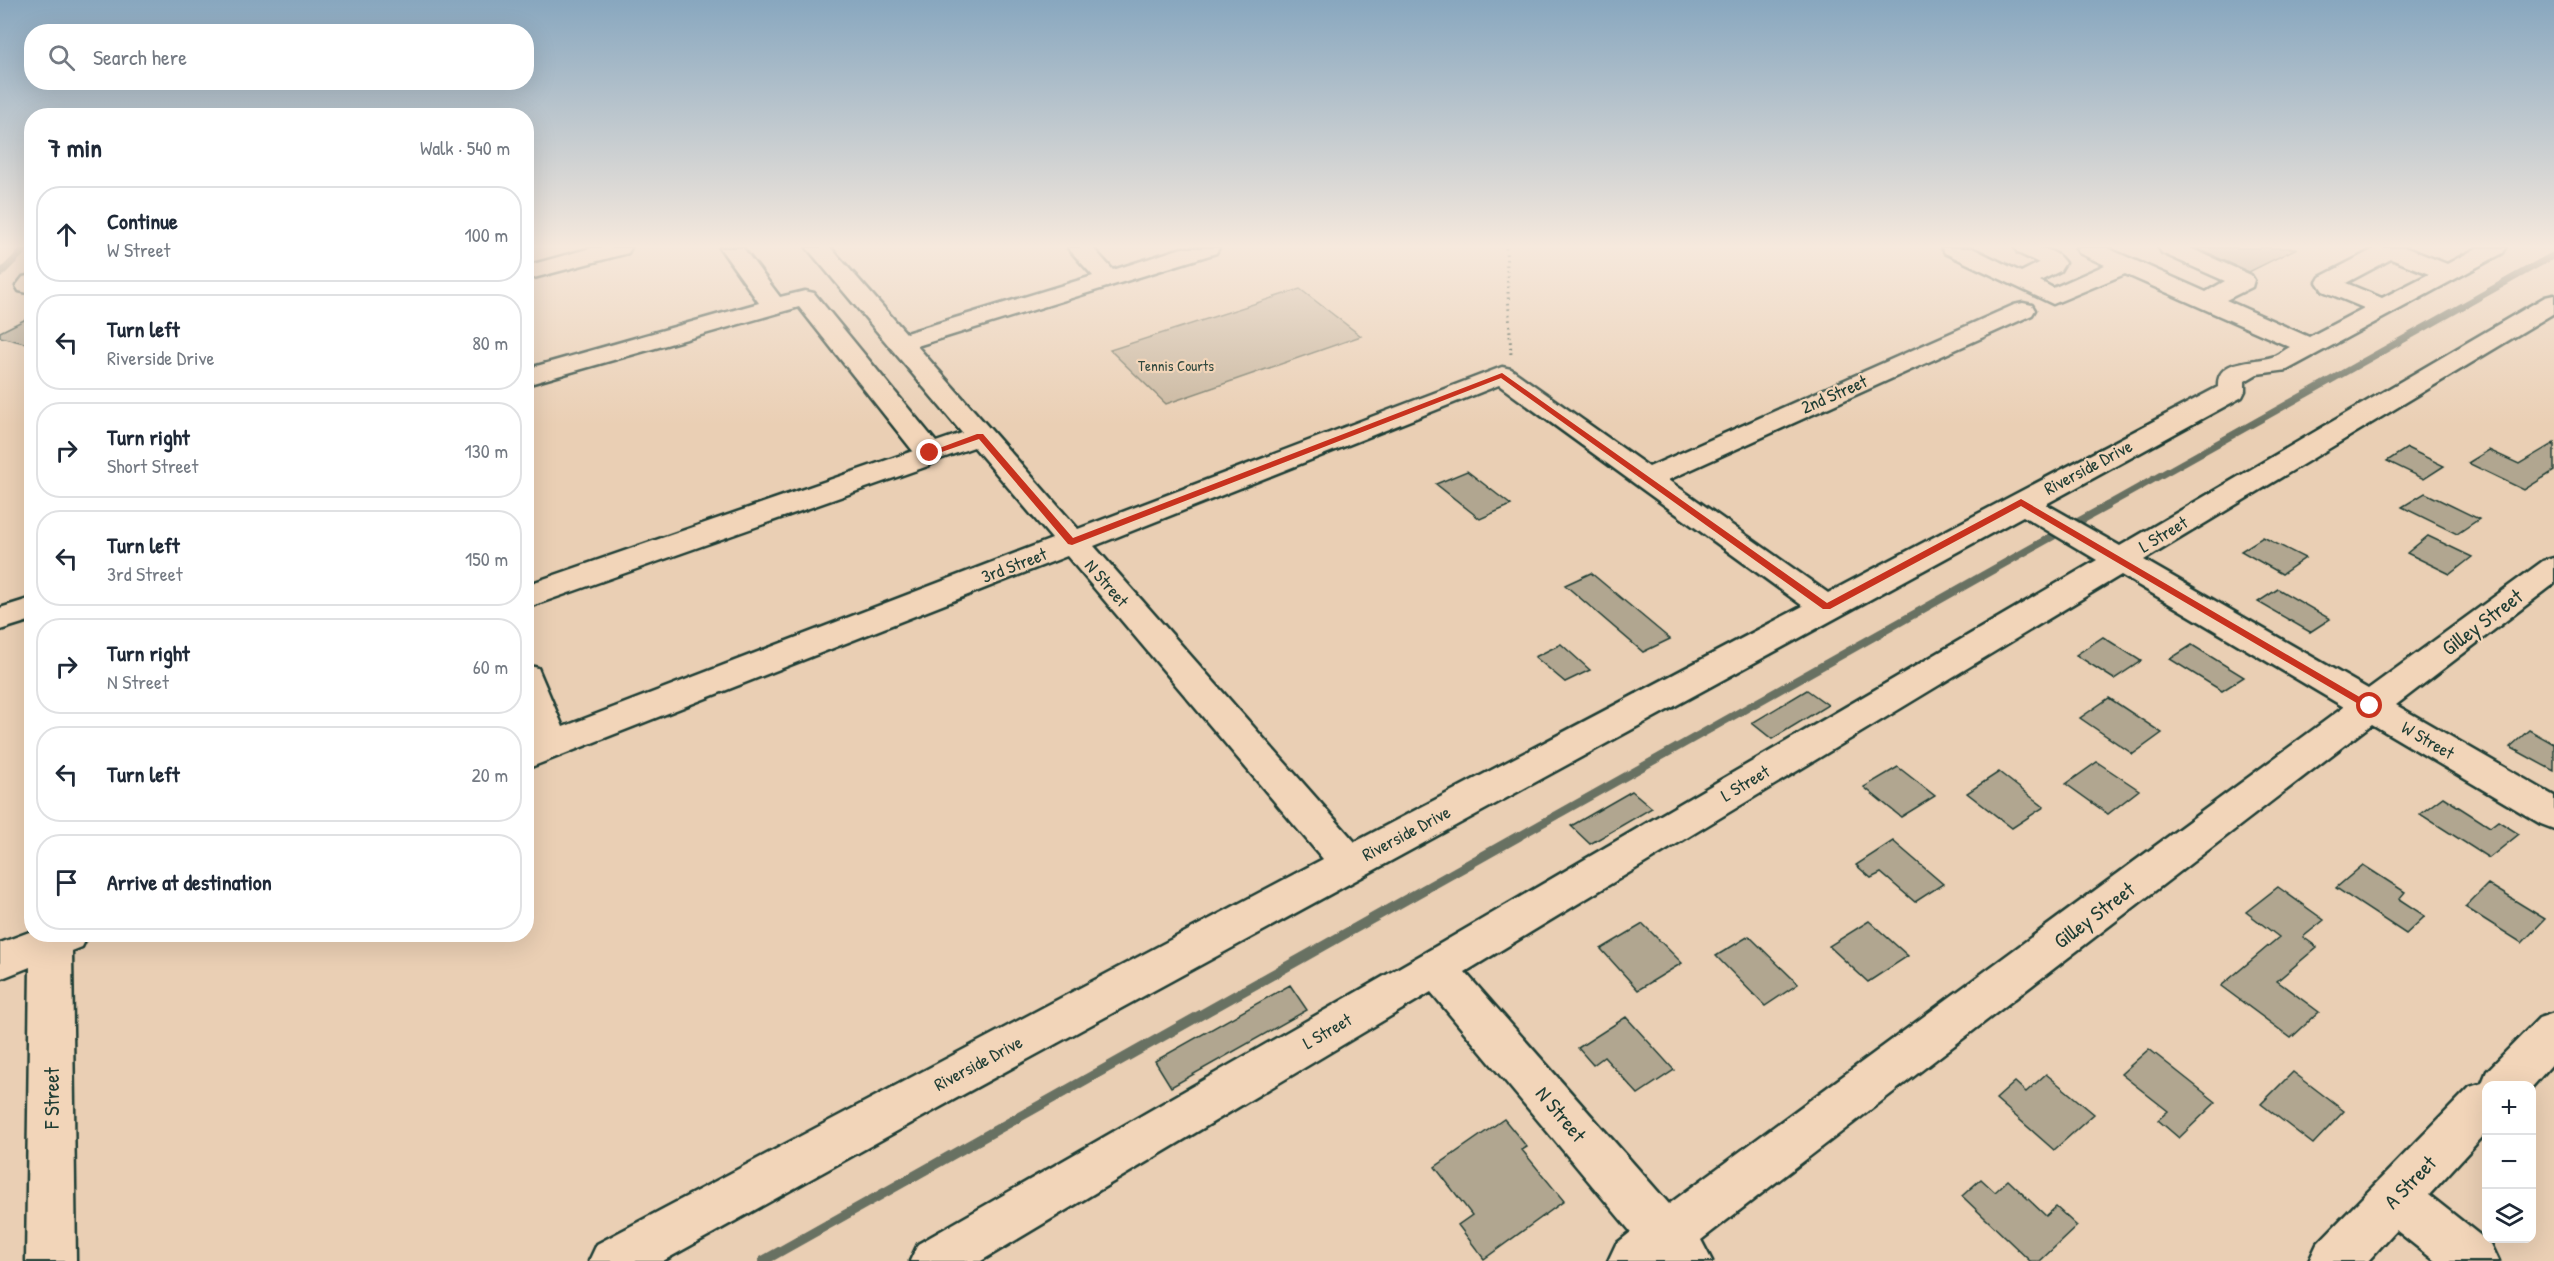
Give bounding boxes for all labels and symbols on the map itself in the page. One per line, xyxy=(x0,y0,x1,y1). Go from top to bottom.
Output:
park label: Tennis Courts xyxy=(1138,355,1214,376)
street label: 2nd Street xyxy=(1797,368,1872,420)
street label: Riverside Drive xyxy=(2039,433,2137,501)
route end xyxy=(916,439,942,465)
street label: L Street xyxy=(2134,509,2193,558)
street label: 3rd Street xyxy=(978,541,1051,589)
street label: N Street xyxy=(1079,554,1135,613)
street label: Gilley Street xyxy=(2435,581,2529,662)
route start xyxy=(2356,692,2382,718)
street label: W Street xyxy=(2397,715,2460,766)
street label: L Street xyxy=(1716,758,1775,807)
street label: Riverside Drive xyxy=(1357,799,1455,867)
street label: Gilley Street xyxy=(2047,874,2141,955)
street label: L Street xyxy=(1298,1007,1357,1055)
street label: Riverside Drive xyxy=(929,1029,1027,1097)
street label: F Street xyxy=(37,1066,66,1130)
street label: N Street xyxy=(1529,1080,1593,1149)
street label: A Street xyxy=(2377,1148,2443,1215)

